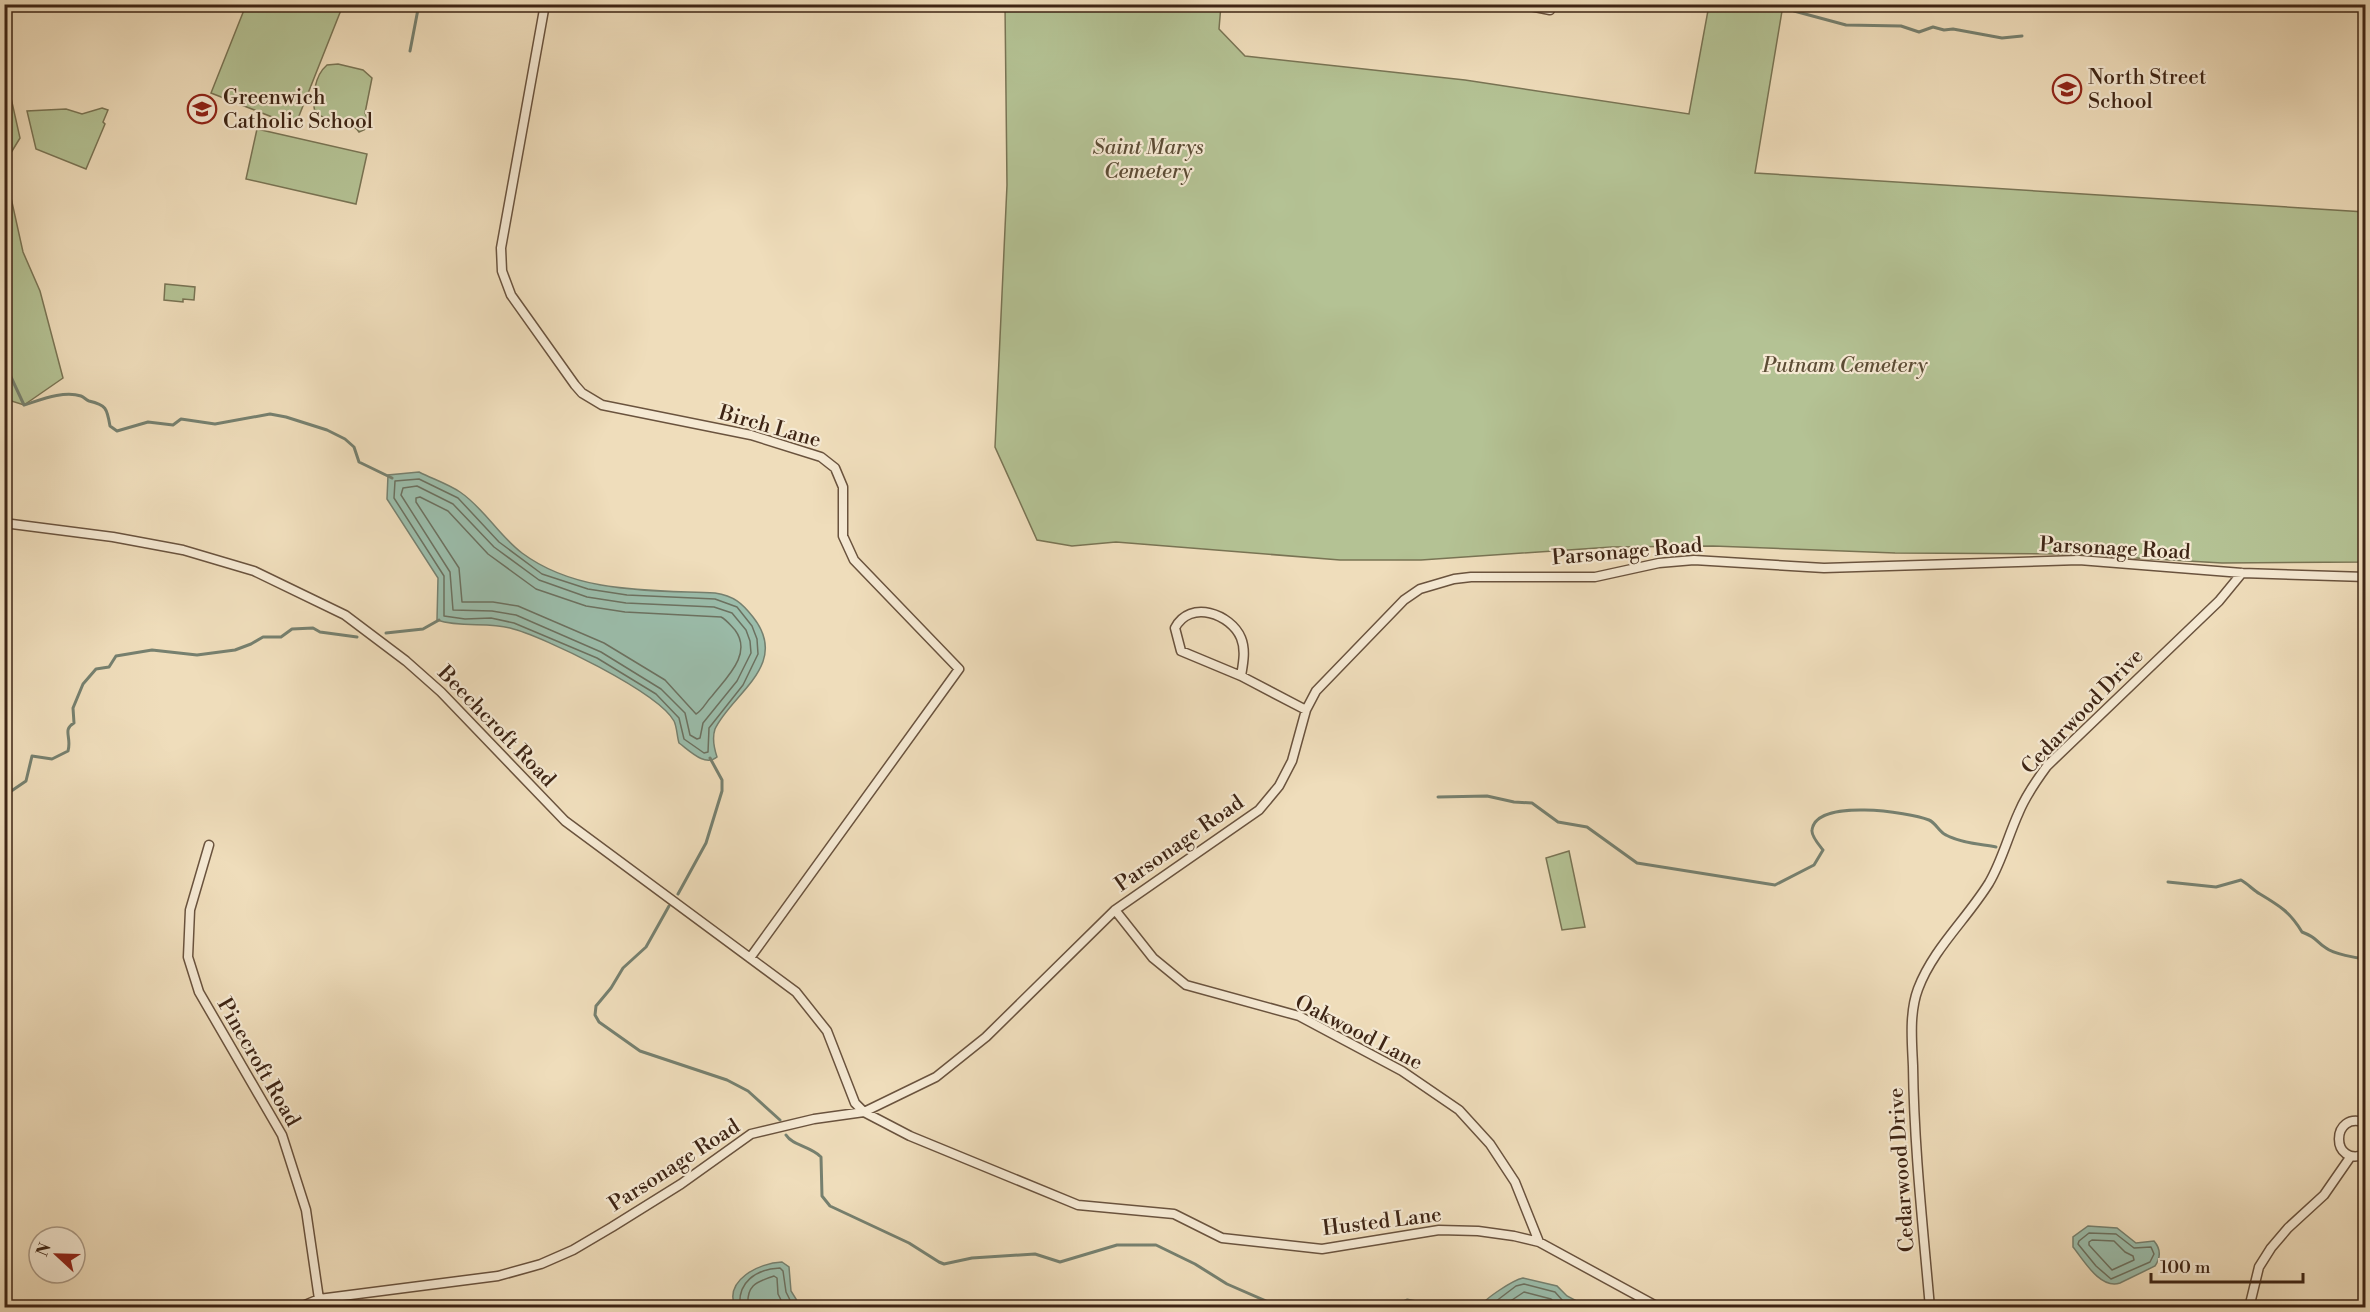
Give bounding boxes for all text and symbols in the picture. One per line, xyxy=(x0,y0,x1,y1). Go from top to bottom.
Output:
place label: North Street School xyxy=(2088,65,2207,115)
school or university icon: North Street School xyxy=(2051,73,2083,105)
place label: Greenwich Catholic School xyxy=(223,85,373,135)
school or university icon: Greenwich Catholic School xyxy=(186,93,218,125)
park label: Saint Marys Cemetery xyxy=(1092,135,1204,185)
park label: Putnam Cemetery xyxy=(1762,353,1928,379)
street label: Birch Lane xyxy=(714,400,824,454)
street label: Parsonage Road xyxy=(1551,532,1704,572)
street label: Parsonage Road xyxy=(2039,532,2191,566)
street label: Cedarwood Drive xyxy=(2016,643,2149,780)
street label: Beechcroft Road xyxy=(431,660,561,793)
street label: Parsonage Road xyxy=(1110,790,1249,898)
street label: Oakwood Lane xyxy=(1290,990,1427,1076)
street label: Pinecroft Road xyxy=(211,994,305,1131)
street label: Cedarwood Drive xyxy=(1883,1087,1921,1253)
street label: Parsonage Road xyxy=(604,1114,745,1218)
street label: Husted Lane xyxy=(1321,1202,1443,1242)
north arrow xyxy=(27,1225,87,1285)
text: N xyxy=(32,1240,56,1259)
scale bar xyxy=(2151,1246,2302,1284)
text: 100 m xyxy=(2160,1256,2211,1279)

